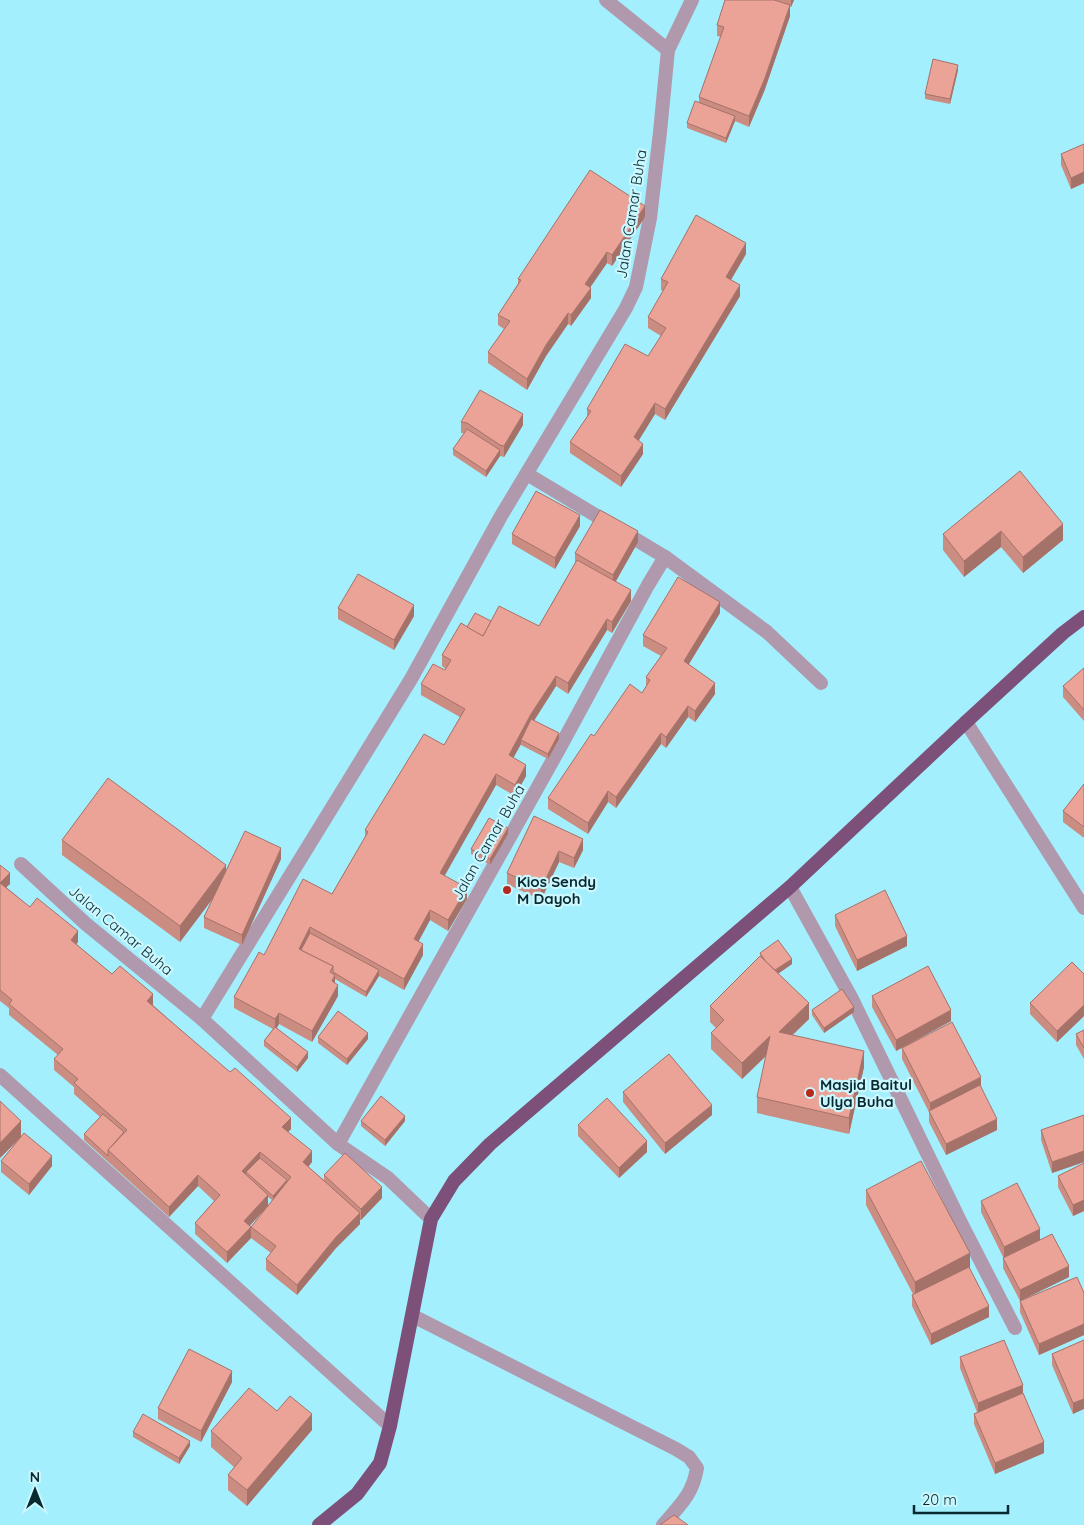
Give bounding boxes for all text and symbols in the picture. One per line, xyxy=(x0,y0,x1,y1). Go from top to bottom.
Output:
street label: Jalan Camar Buha xyxy=(611,148,651,280)
street label: Jalan Camar Buha xyxy=(447,781,529,903)
place label: Kios Sendy M Dayoh xyxy=(517,872,596,908)
street label: Jalan Camar Buha xyxy=(65,881,177,979)
marker: Kios Sendy M Dayoh xyxy=(501,884,513,896)
place label: Masjid Baitul Ulya Buha xyxy=(820,1075,912,1111)
marker: Masjid Baitul Ulya Buha xyxy=(804,1087,816,1099)
north arrow xyxy=(10,1465,60,1515)
text: N xyxy=(30,1468,40,1486)
scale bar xyxy=(914,1482,1008,1514)
text: 20 m xyxy=(922,1490,957,1509)

